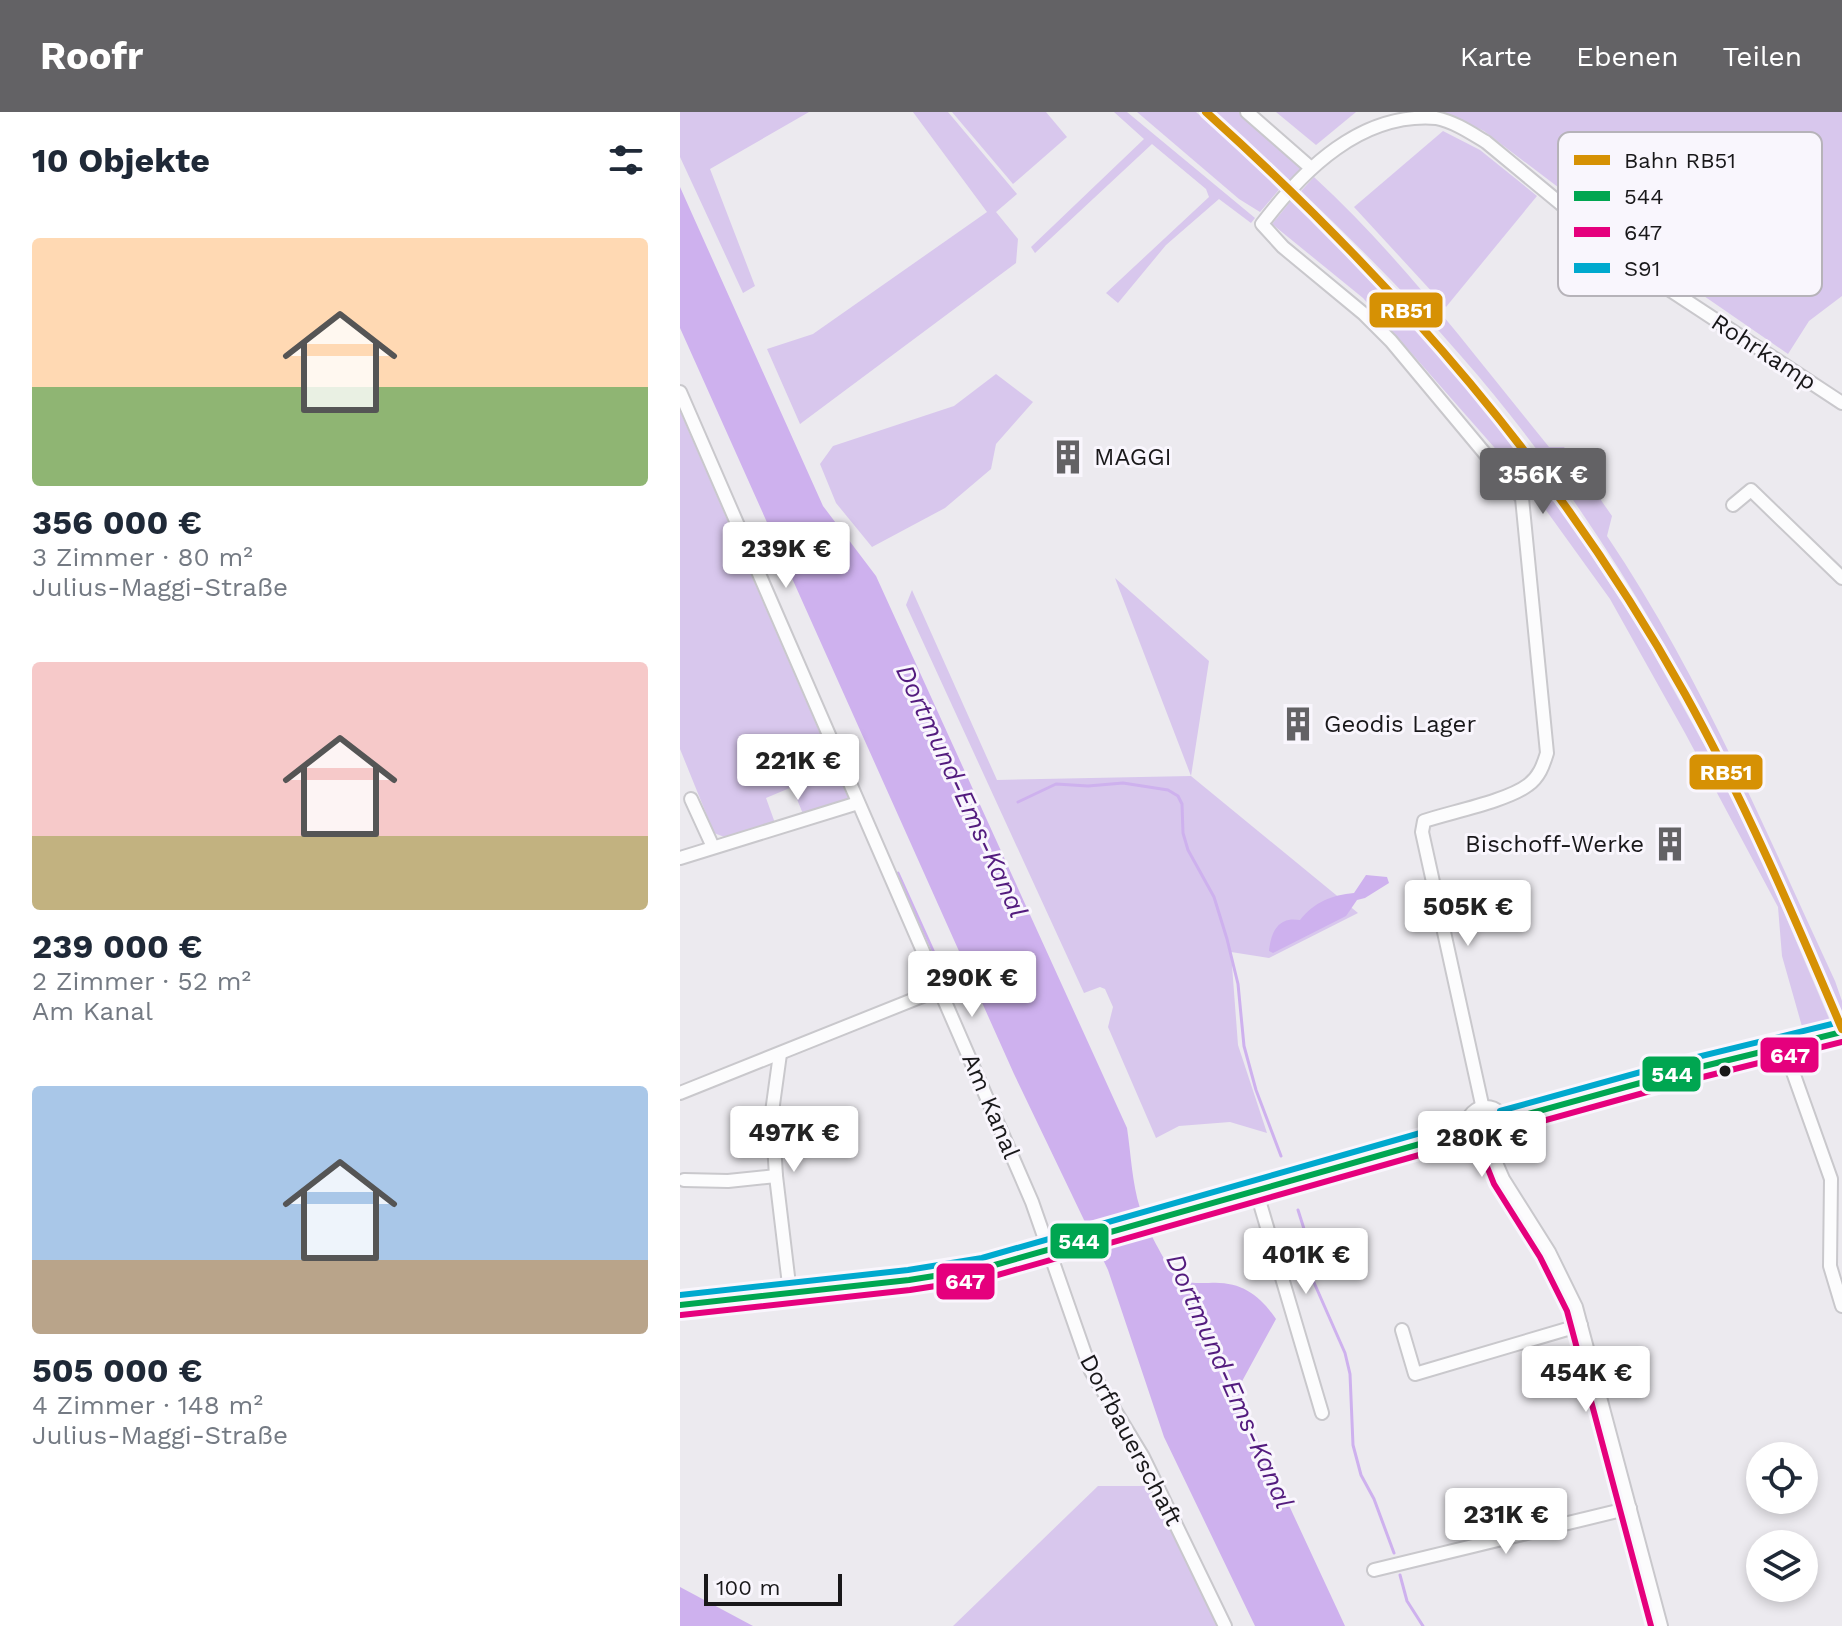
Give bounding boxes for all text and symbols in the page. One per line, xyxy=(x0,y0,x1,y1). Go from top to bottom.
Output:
text: Roofr xyxy=(40,34,143,78)
text: Karte xyxy=(1460,40,1532,73)
text: Ebenen xyxy=(1576,40,1679,73)
text: Teilen xyxy=(1723,40,1802,73)
legend xyxy=(1558,132,1822,296)
icon: filters xyxy=(604,138,648,182)
text: 10 Objekte xyxy=(32,140,210,180)
text: Bahn RB51 xyxy=(1624,148,1736,173)
text: 544 xyxy=(1624,184,1664,209)
text: 647 xyxy=(1624,220,1662,245)
text: S91 xyxy=(1624,256,1660,281)
icon: home xyxy=(268,290,412,434)
line badge: RB51 xyxy=(1368,291,1444,329)
text: RB51 xyxy=(1380,298,1432,323)
street label: Rohrkamp xyxy=(1706,308,1822,396)
building icon: MAGGI xyxy=(1049,438,1087,476)
place label: MAGGI xyxy=(1094,443,1172,471)
pin: 356K € xyxy=(1478,448,1608,516)
text: 356K € xyxy=(1498,459,1588,489)
text: 356 000 € xyxy=(32,502,202,542)
pin: 239K € xyxy=(721,522,851,590)
text: 239K € xyxy=(741,533,831,563)
text: 3 Zimmer · 80 m² xyxy=(32,542,253,572)
text: Julius-Maggi-Straße xyxy=(32,572,288,602)
water label: Dortmund-Ems-Kanal xyxy=(890,660,1034,923)
building icon: Geodis Lager xyxy=(1279,705,1317,743)
place label: Geodis Lager xyxy=(1324,710,1476,738)
icon: home xyxy=(268,714,412,858)
pin: 221K € xyxy=(733,734,863,802)
text: 221K € xyxy=(755,745,841,775)
line badge: RB51 xyxy=(1688,753,1764,791)
text: RB51 xyxy=(1700,760,1752,785)
building icon: Bischoff-Werke xyxy=(1651,825,1689,863)
place label: Bischoff-Werke xyxy=(1465,830,1644,858)
pin: 505K € xyxy=(1403,880,1533,948)
text: 505K € xyxy=(1423,891,1513,921)
text: 239 000 € xyxy=(32,926,202,966)
pin: 290K € xyxy=(907,951,1037,1019)
text: 290K € xyxy=(926,962,1018,992)
text: 2 Zimmer · 52 m² xyxy=(32,966,251,996)
text: Am Kanal xyxy=(32,996,153,1026)
line badge: 647 xyxy=(1759,1036,1820,1074)
text: 647 xyxy=(1770,1043,1810,1068)
street label: Am Kanal xyxy=(956,1049,1026,1163)
line badge: 544 xyxy=(1641,1055,1702,1093)
text: 544 xyxy=(1651,1062,1693,1087)
unlabelled marker xyxy=(1717,1063,1733,1079)
pin: 497K € xyxy=(729,1106,859,1174)
pin: 280K € xyxy=(1417,1111,1547,1179)
text: 497K € xyxy=(748,1117,840,1147)
text: 280K € xyxy=(1436,1122,1528,1152)
icon: home xyxy=(268,1138,412,1282)
line badge: 544 xyxy=(1049,1222,1110,1260)
pin: 401K € xyxy=(1241,1228,1371,1296)
text: 544 xyxy=(1058,1229,1100,1254)
text: 401K € xyxy=(1262,1239,1350,1269)
water label: Dortmund-Ems-Kanal xyxy=(1160,1249,1300,1513)
line badge: 647 xyxy=(935,1262,996,1301)
text: 647 xyxy=(945,1269,985,1294)
pin: 454K € xyxy=(1521,1346,1651,1414)
street label: Dorfbauerschaft xyxy=(1074,1349,1188,1531)
text: 505 000 € xyxy=(32,1350,202,1390)
text: 454K € xyxy=(1540,1357,1632,1387)
text: 4 Zimmer · 148 m² xyxy=(32,1390,263,1420)
text: Julius-Maggi-Straße xyxy=(32,1420,288,1450)
map controls xyxy=(1746,1442,1818,1602)
button: locate xyxy=(1746,1442,1818,1514)
pin: 231K € xyxy=(1441,1488,1571,1556)
text: 231K € xyxy=(1463,1499,1549,1529)
button: layers xyxy=(1746,1530,1818,1602)
scale bar xyxy=(704,1570,842,1606)
text: 100 m xyxy=(716,1575,780,1600)

